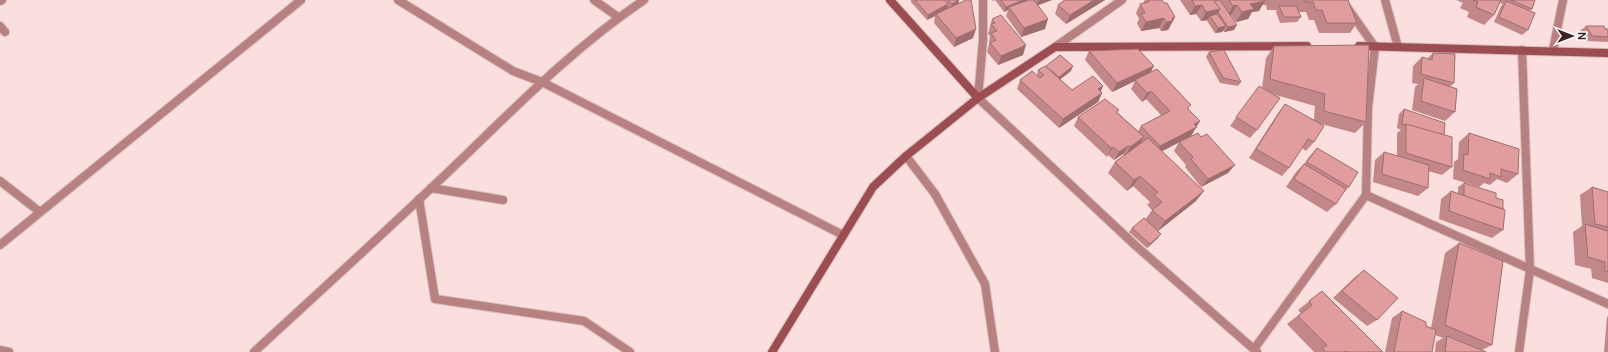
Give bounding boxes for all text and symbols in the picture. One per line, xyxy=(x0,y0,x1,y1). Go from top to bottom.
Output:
north arrow xyxy=(1552,16,1592,56)
text: N xyxy=(1575,32,1589,40)

